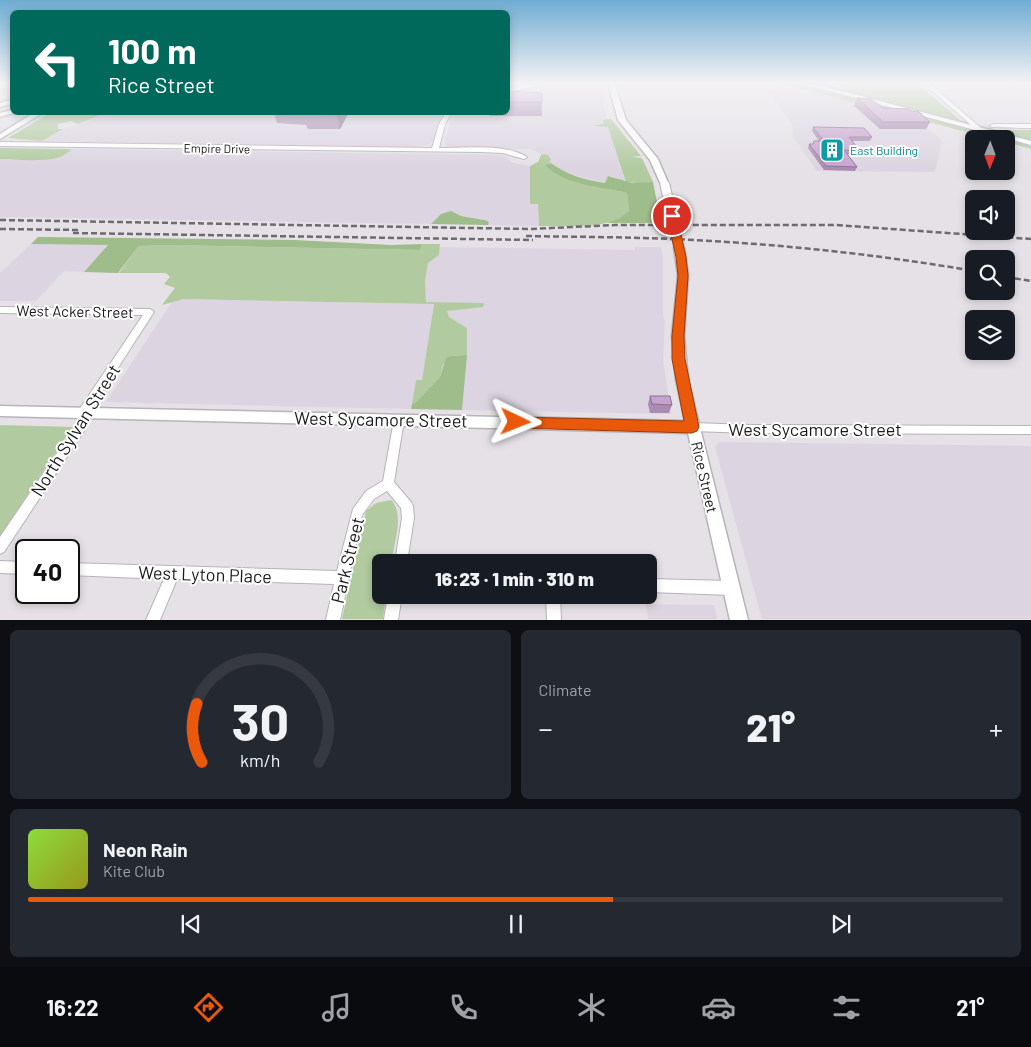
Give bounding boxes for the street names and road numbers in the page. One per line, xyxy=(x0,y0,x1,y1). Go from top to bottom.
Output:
street label: Empire Drive xyxy=(184,140,250,156)
street label: West Acker Street xyxy=(16,301,134,321)
street label: North Sylvan Street xyxy=(26,360,124,500)
street label: West Sycamore Street xyxy=(294,406,468,432)
street label: West Sycamore Street xyxy=(728,418,902,440)
street label: Rice Street xyxy=(688,440,722,514)
street label: Park Street xyxy=(326,515,368,605)
street label: West Lyton Place xyxy=(138,561,272,587)

